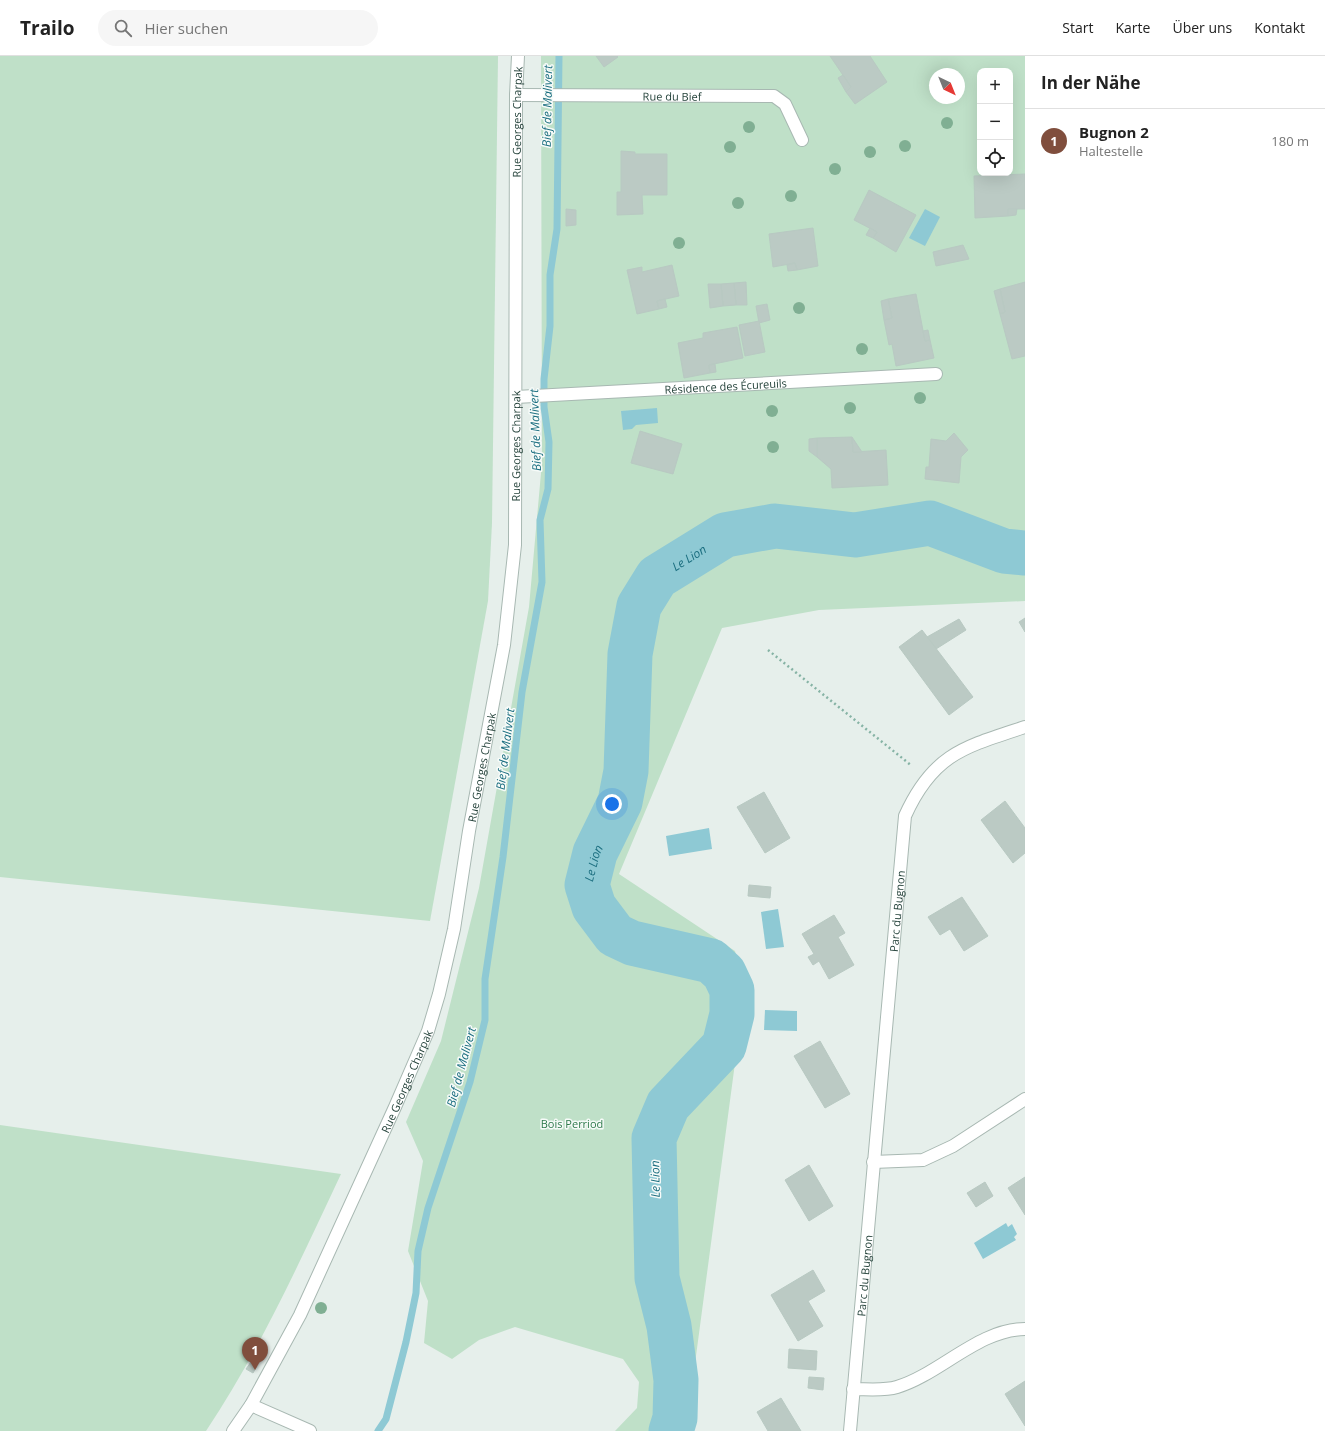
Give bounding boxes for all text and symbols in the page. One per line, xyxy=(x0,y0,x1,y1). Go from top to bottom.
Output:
search box xyxy=(98,10,378,46)
text: Trailo xyxy=(20,15,74,41)
icon: search xyxy=(112,17,134,39)
text: Hier suchen xyxy=(144,18,228,38)
text: Start xyxy=(1062,18,1094,37)
text: Karte xyxy=(1116,18,1150,37)
text: Über uns xyxy=(1172,18,1232,37)
text: Kontakt xyxy=(1254,18,1305,37)
water label: Bief de Malivert xyxy=(538,64,556,147)
street label: Rue Georges Charpak xyxy=(508,66,525,178)
north arrow xyxy=(929,68,965,104)
map controls xyxy=(977,68,1013,176)
button: + xyxy=(977,68,1013,104)
text: In der Nähe xyxy=(1041,71,1140,94)
street label: Rue du Bief xyxy=(643,88,703,103)
button: − xyxy=(977,104,1013,140)
text: Bugnon 2 xyxy=(1079,122,1149,142)
text: 1 xyxy=(1050,132,1058,150)
text: 180 m xyxy=(1271,132,1309,150)
button: locate xyxy=(977,140,1013,176)
text: Haltestelle xyxy=(1079,142,1143,160)
street label: Résidence des Écureuils xyxy=(664,375,787,396)
water label: Bief de Malivert xyxy=(525,388,545,471)
street label: Rue Georges Charpak xyxy=(508,390,523,502)
water label: Le Lion xyxy=(669,540,709,574)
water label: Bief de Malivert xyxy=(492,706,519,791)
street label: Rue Georges Charpak xyxy=(463,711,499,823)
your location xyxy=(602,794,622,814)
water label: Le Lion xyxy=(580,842,606,883)
street label: Parc du Bugnon xyxy=(885,870,908,952)
water label: Bief de Malivert xyxy=(442,1024,480,1109)
street label: Rue Georges Charpak xyxy=(377,1027,435,1135)
park label: Bois Perriod xyxy=(541,1116,603,1131)
water label: Le Lion xyxy=(646,1160,664,1198)
street label: Parc du Bugnon xyxy=(853,1234,875,1317)
pin: 1 xyxy=(242,1337,268,1370)

